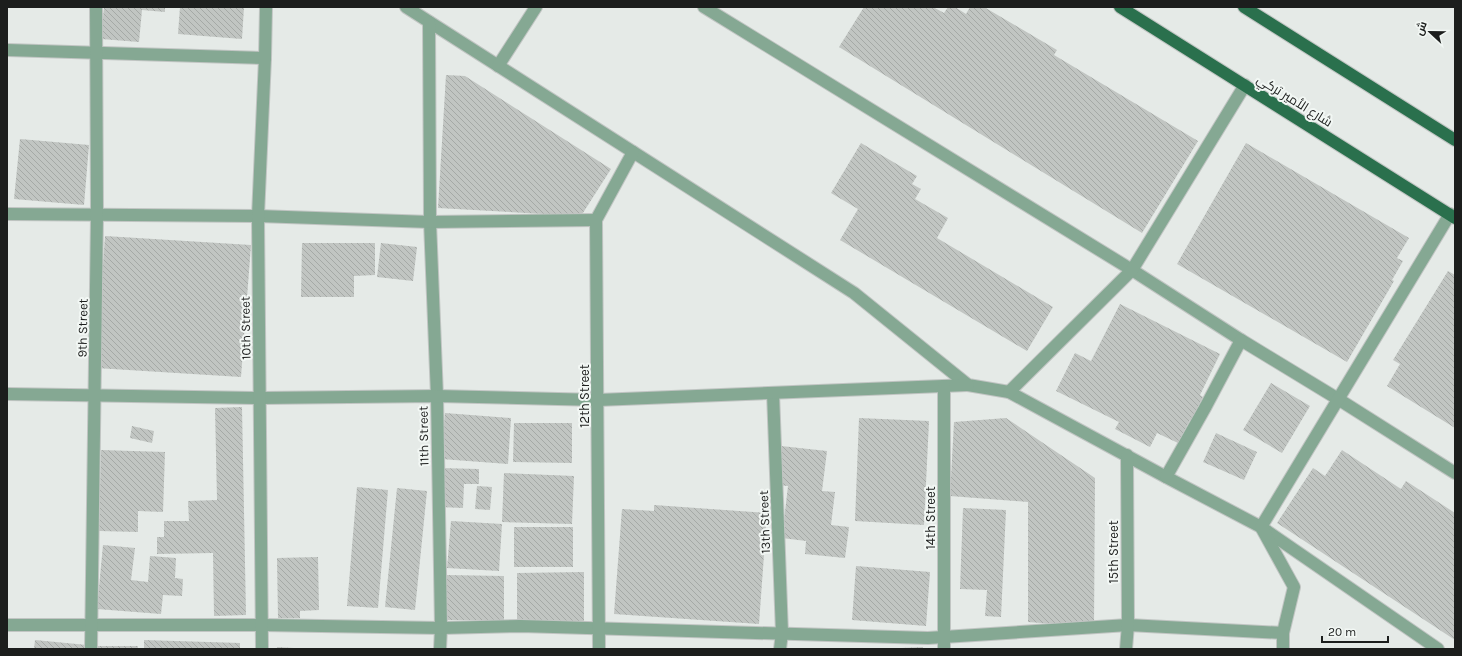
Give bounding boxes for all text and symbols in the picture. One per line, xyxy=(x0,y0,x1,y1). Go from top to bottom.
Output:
north arrow xyxy=(1410,12,1450,52)
text: ش xyxy=(1413,19,1430,37)
street label: شارع الأمير تركي xyxy=(1253,71,1335,132)
street label: 10th Street xyxy=(237,296,254,360)
street label: 9th Street xyxy=(74,298,91,358)
street label: 12th Street xyxy=(577,364,592,428)
street label: 11th Street xyxy=(415,406,432,466)
street label: 14th Street xyxy=(923,486,938,550)
street label: 13th Street xyxy=(756,490,773,554)
street label: 15th Street xyxy=(1106,520,1121,584)
scale bar xyxy=(1322,618,1388,644)
text: 20 m xyxy=(1328,625,1356,639)

